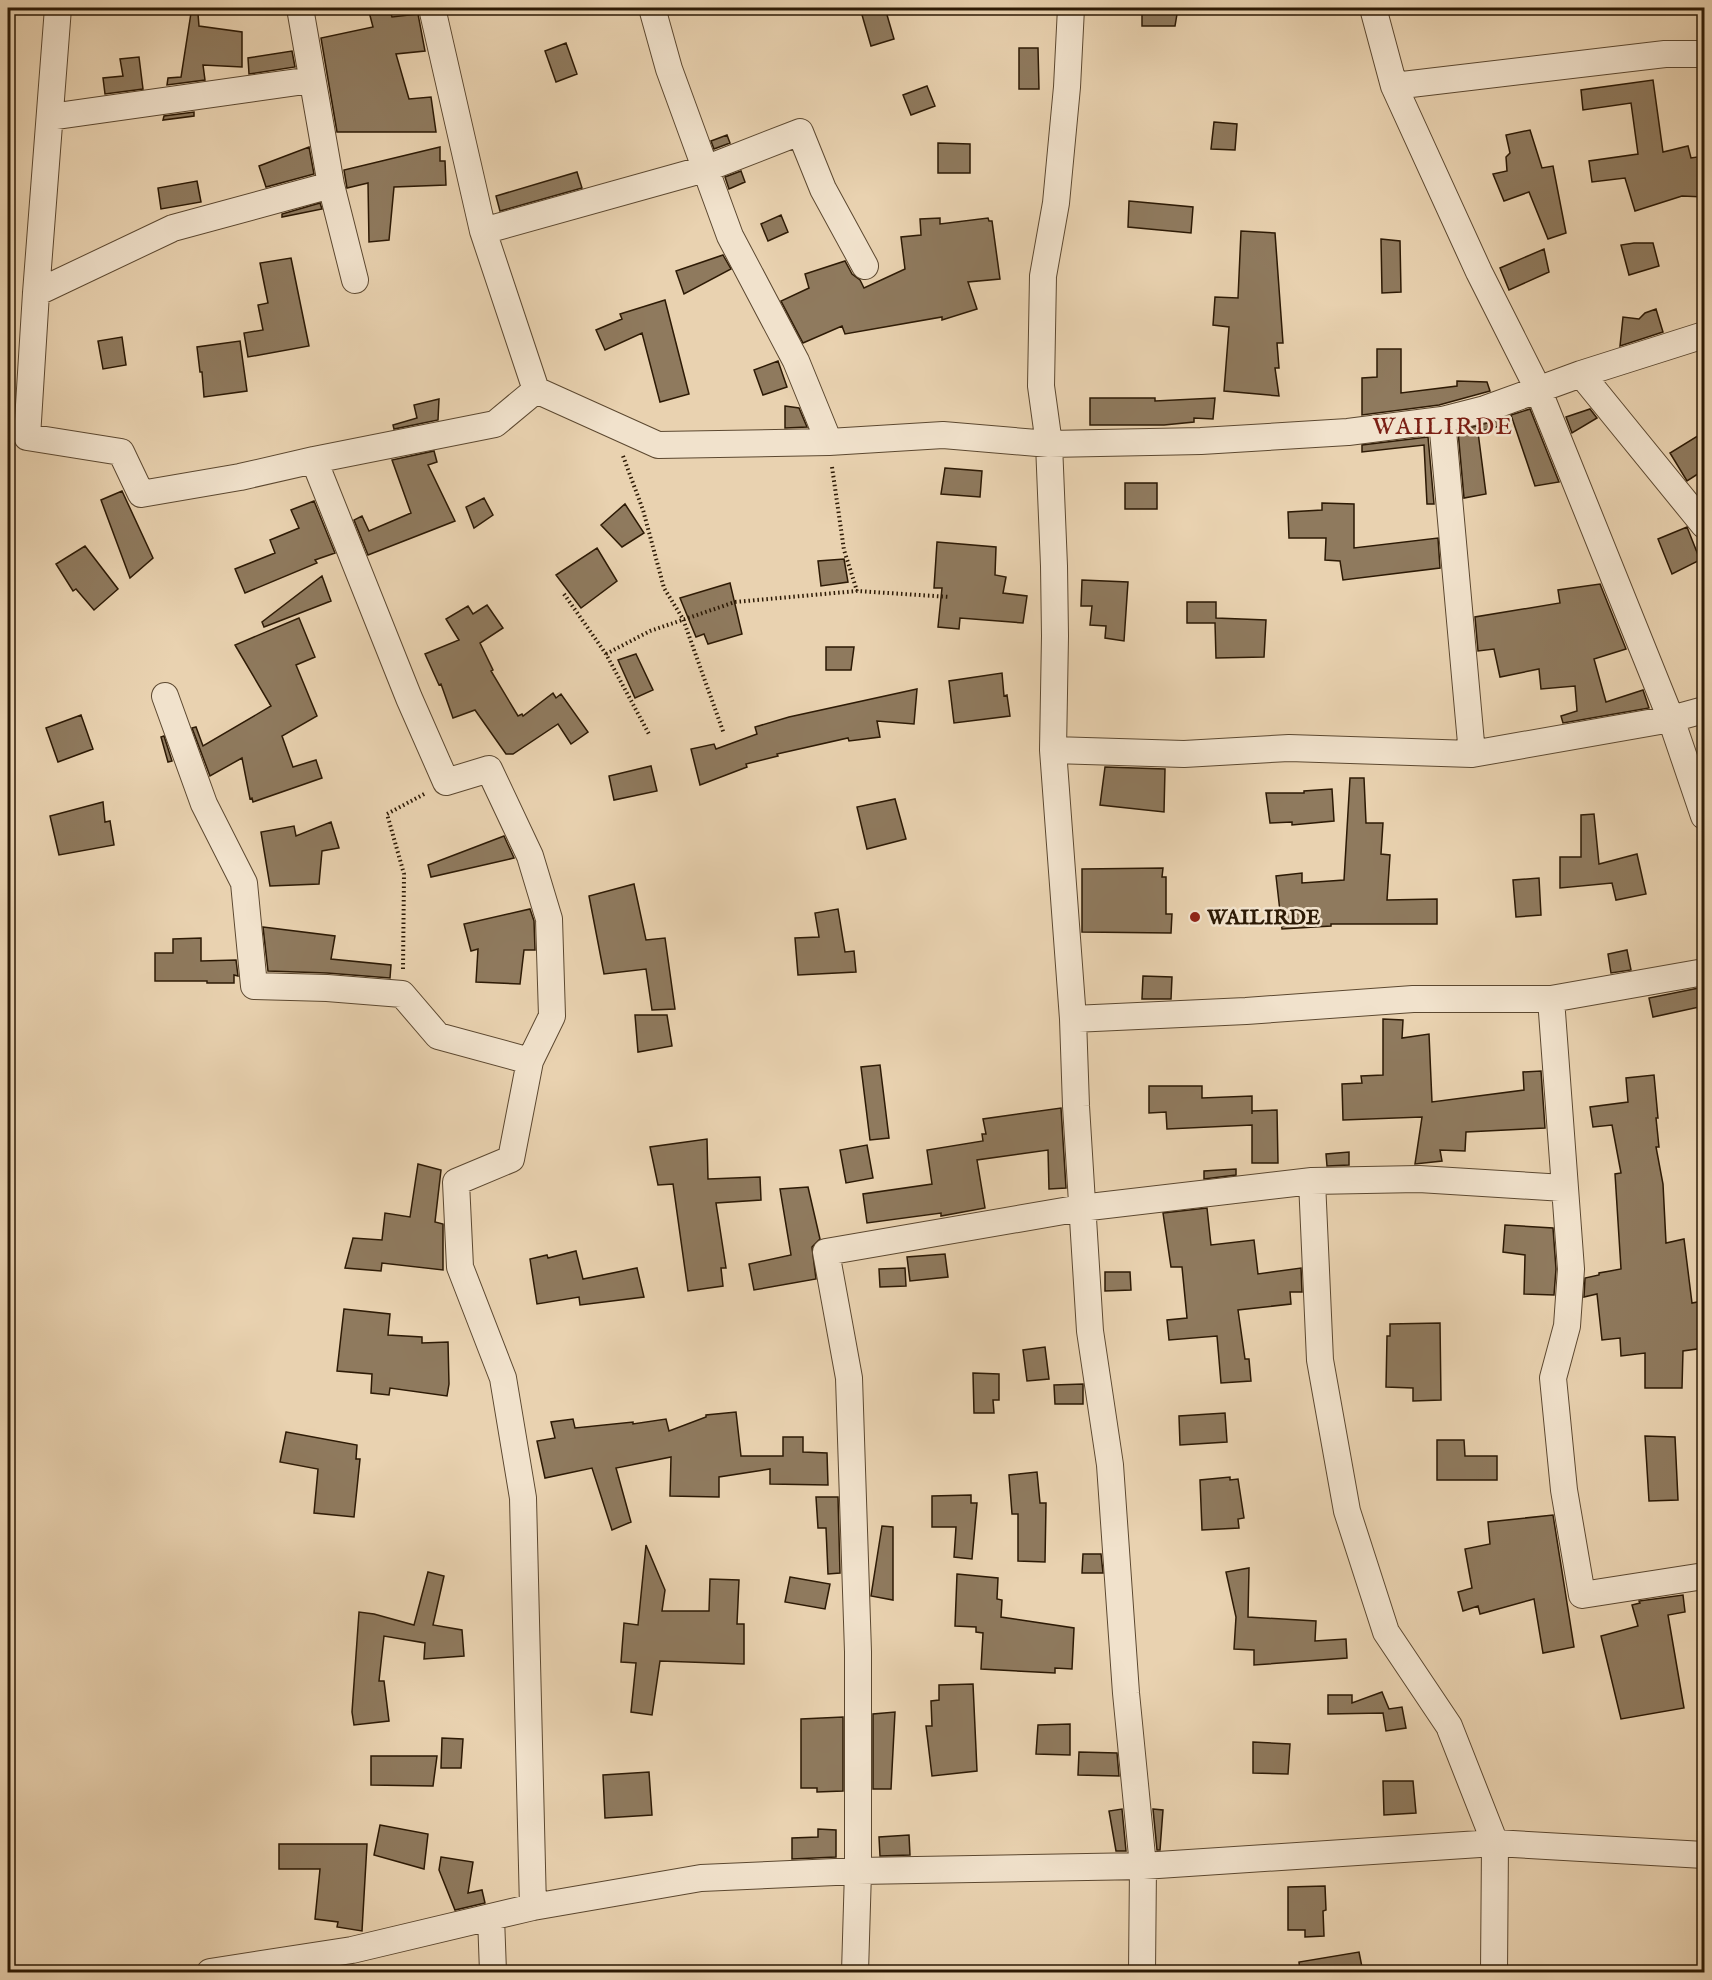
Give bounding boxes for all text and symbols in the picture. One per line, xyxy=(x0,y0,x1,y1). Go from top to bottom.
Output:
district label: WAILIRDE xyxy=(1372,412,1514,443)
place label: WAILIRDE xyxy=(1206,905,1321,932)
marker: WAILIRDE xyxy=(1188,910,1202,924)

